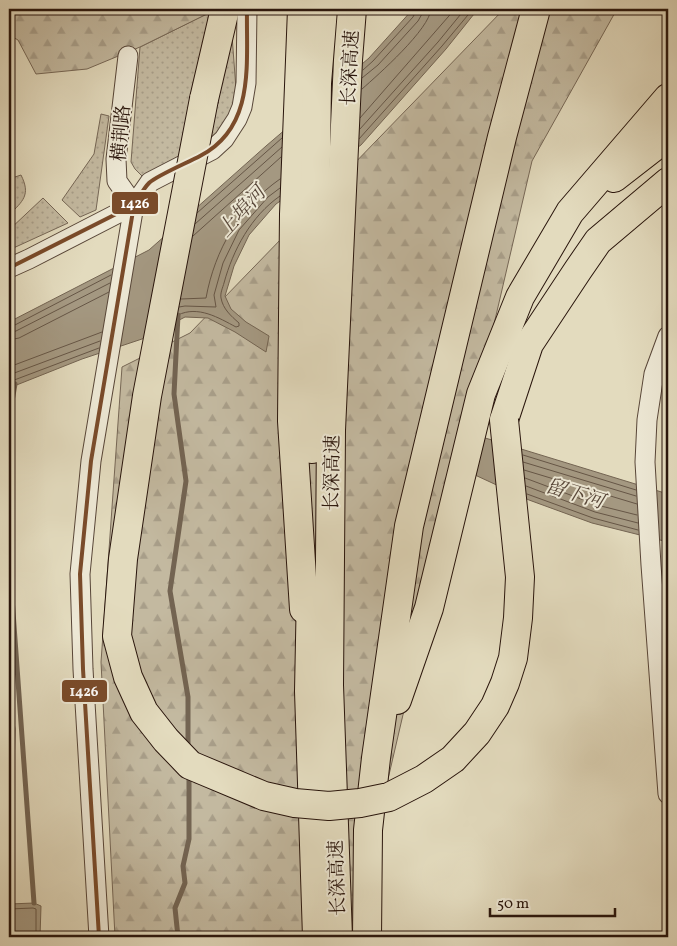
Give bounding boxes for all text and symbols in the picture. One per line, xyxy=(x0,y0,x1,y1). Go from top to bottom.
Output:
street label: 长深高速 xyxy=(336,29,366,107)
street label: 横荆路 xyxy=(107,104,137,163)
water label: 上埠河 xyxy=(212,178,275,244)
line badge: 1426 xyxy=(111,191,159,215)
text: 1426 xyxy=(120,195,150,214)
street label: 长深高速 xyxy=(319,435,347,511)
water label: 留下河 xyxy=(542,473,610,518)
line badge: 1426 xyxy=(61,679,108,703)
text: 1426 xyxy=(69,683,99,702)
street label: 长深高速 xyxy=(324,839,352,916)
scale bar xyxy=(490,886,614,918)
text: 50 m xyxy=(497,894,529,915)

